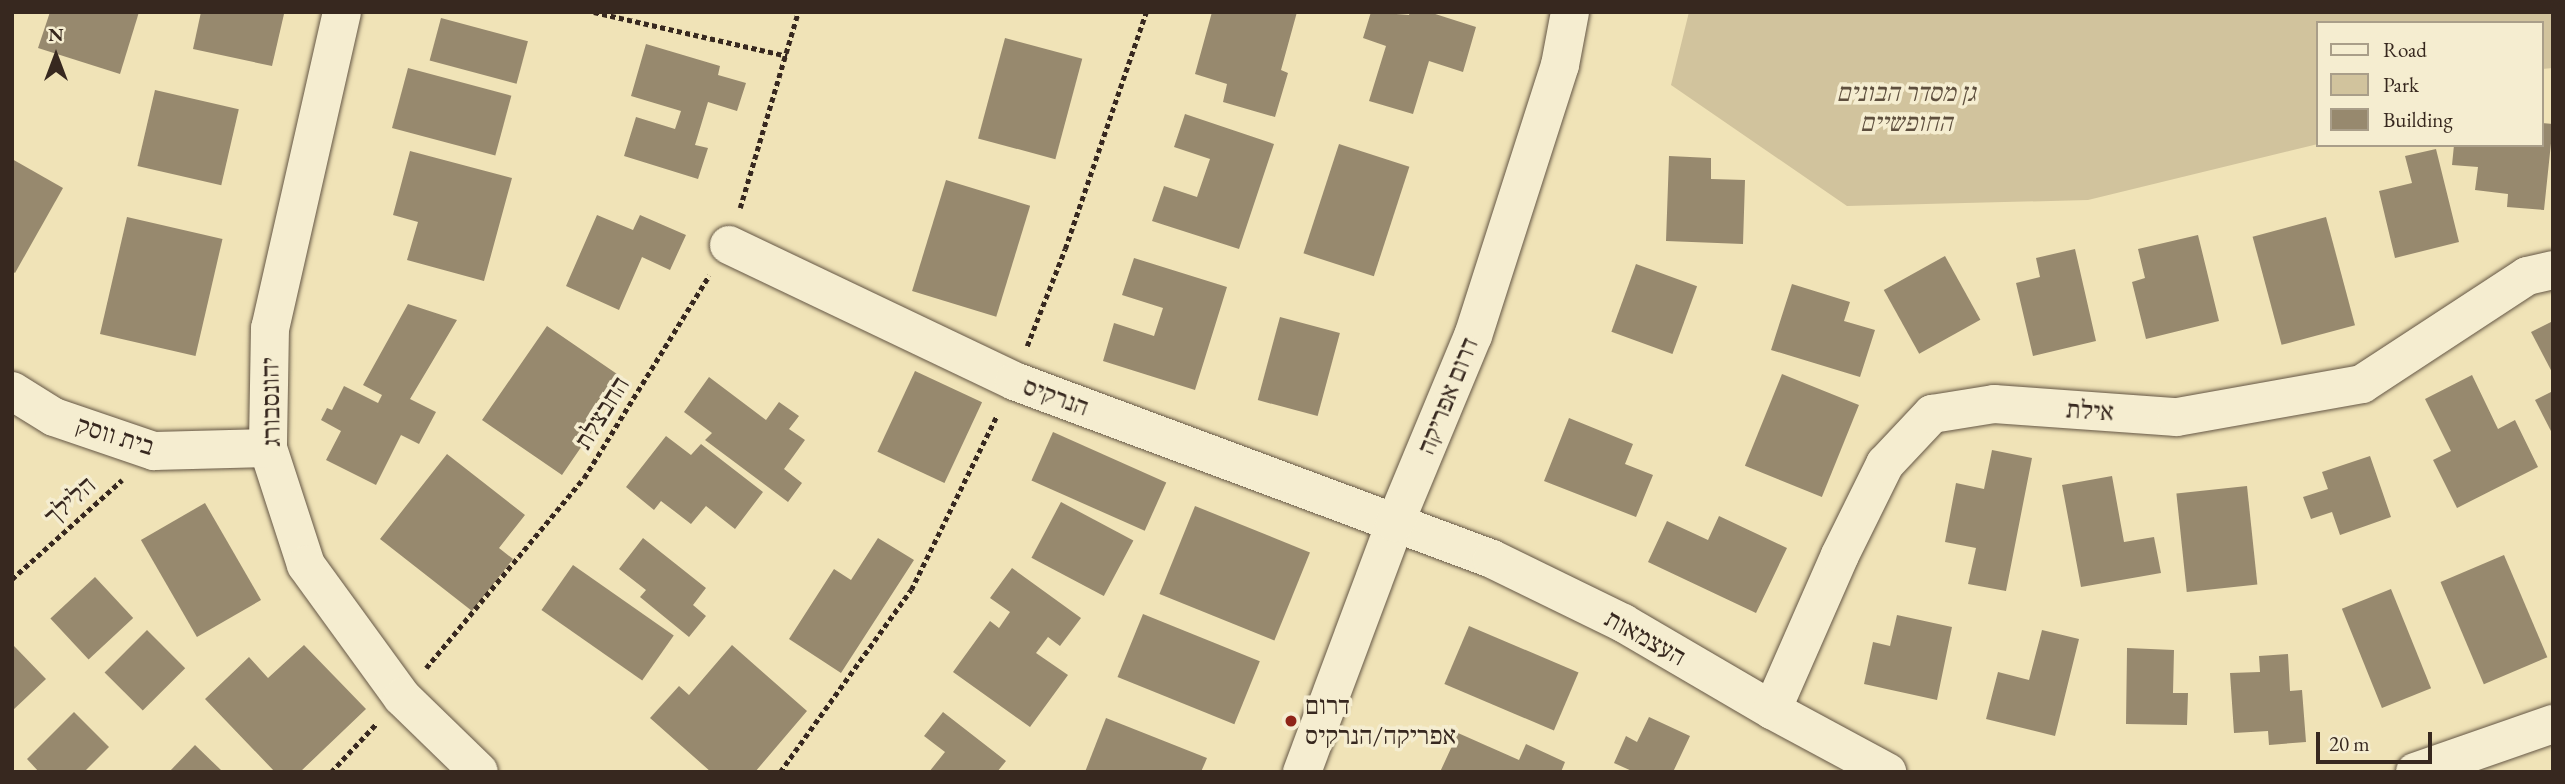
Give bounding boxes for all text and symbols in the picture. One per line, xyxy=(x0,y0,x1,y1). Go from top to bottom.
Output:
north arrow xyxy=(21,21,91,91)
legend xyxy=(2316,21,2544,147)
text: N xyxy=(48,22,64,47)
text: Road xyxy=(2383,36,2427,63)
text: Park xyxy=(2383,71,2419,98)
park label: גן מסדר הבונים החופשיים xyxy=(1836,77,1976,138)
text: Building xyxy=(2383,106,2453,133)
street label: דרום אפריקה xyxy=(1410,333,1486,459)
street label: יהונסבורג xyxy=(255,357,287,447)
street label: החבצלת xyxy=(568,371,636,455)
street label: הנרקיס xyxy=(1019,371,1093,423)
street label: אילת xyxy=(2065,394,2115,428)
street label: בית ווסק xyxy=(72,409,158,463)
street label: הלילך xyxy=(38,470,102,532)
street label: העצמאות xyxy=(1599,603,1691,673)
place label: דרום אפריקה/הנרקיס xyxy=(1305,690,1456,752)
marker: דרום אפריקה/הנרקיס xyxy=(1283,713,1299,729)
scale bar xyxy=(2320,718,2436,762)
text: 20 m xyxy=(2329,730,2370,757)

